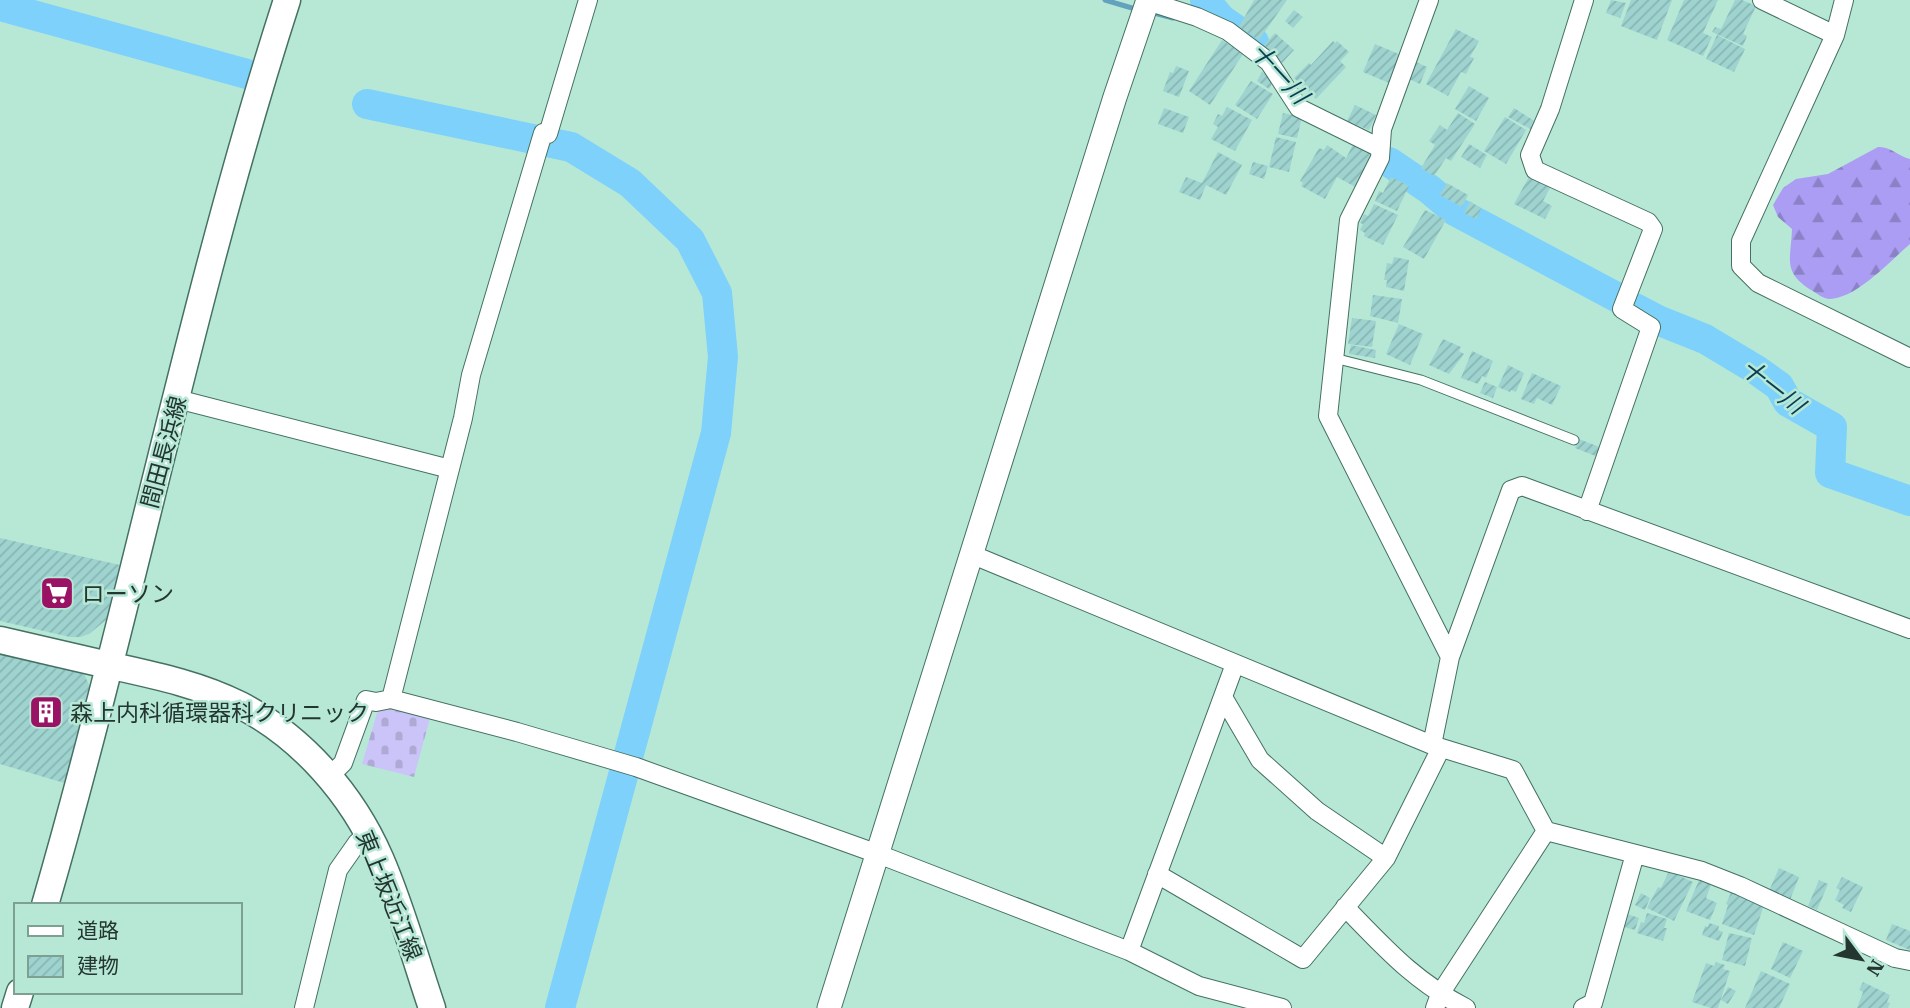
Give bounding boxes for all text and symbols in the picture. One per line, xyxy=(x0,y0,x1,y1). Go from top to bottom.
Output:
water label: 十一川 xyxy=(1244,36,1318,112)
water label: 十一川 xyxy=(1735,351,1814,423)
street label: 間田長浜線 xyxy=(134,393,192,511)
supermarket icon: ローソン xyxy=(38,574,76,612)
place label: ローソン xyxy=(82,578,174,608)
building icon: 森上内科循環器科クリニック xyxy=(27,693,65,731)
place label: 森上内科循環器科クリニック xyxy=(70,697,369,727)
street label: 東上坂近江線 xyxy=(350,825,430,965)
legend xyxy=(14,903,242,994)
text: 道路 xyxy=(77,916,119,944)
north arrow xyxy=(1826,924,1896,994)
text: 建物 xyxy=(77,951,119,979)
text: N xyxy=(1861,955,1890,981)

